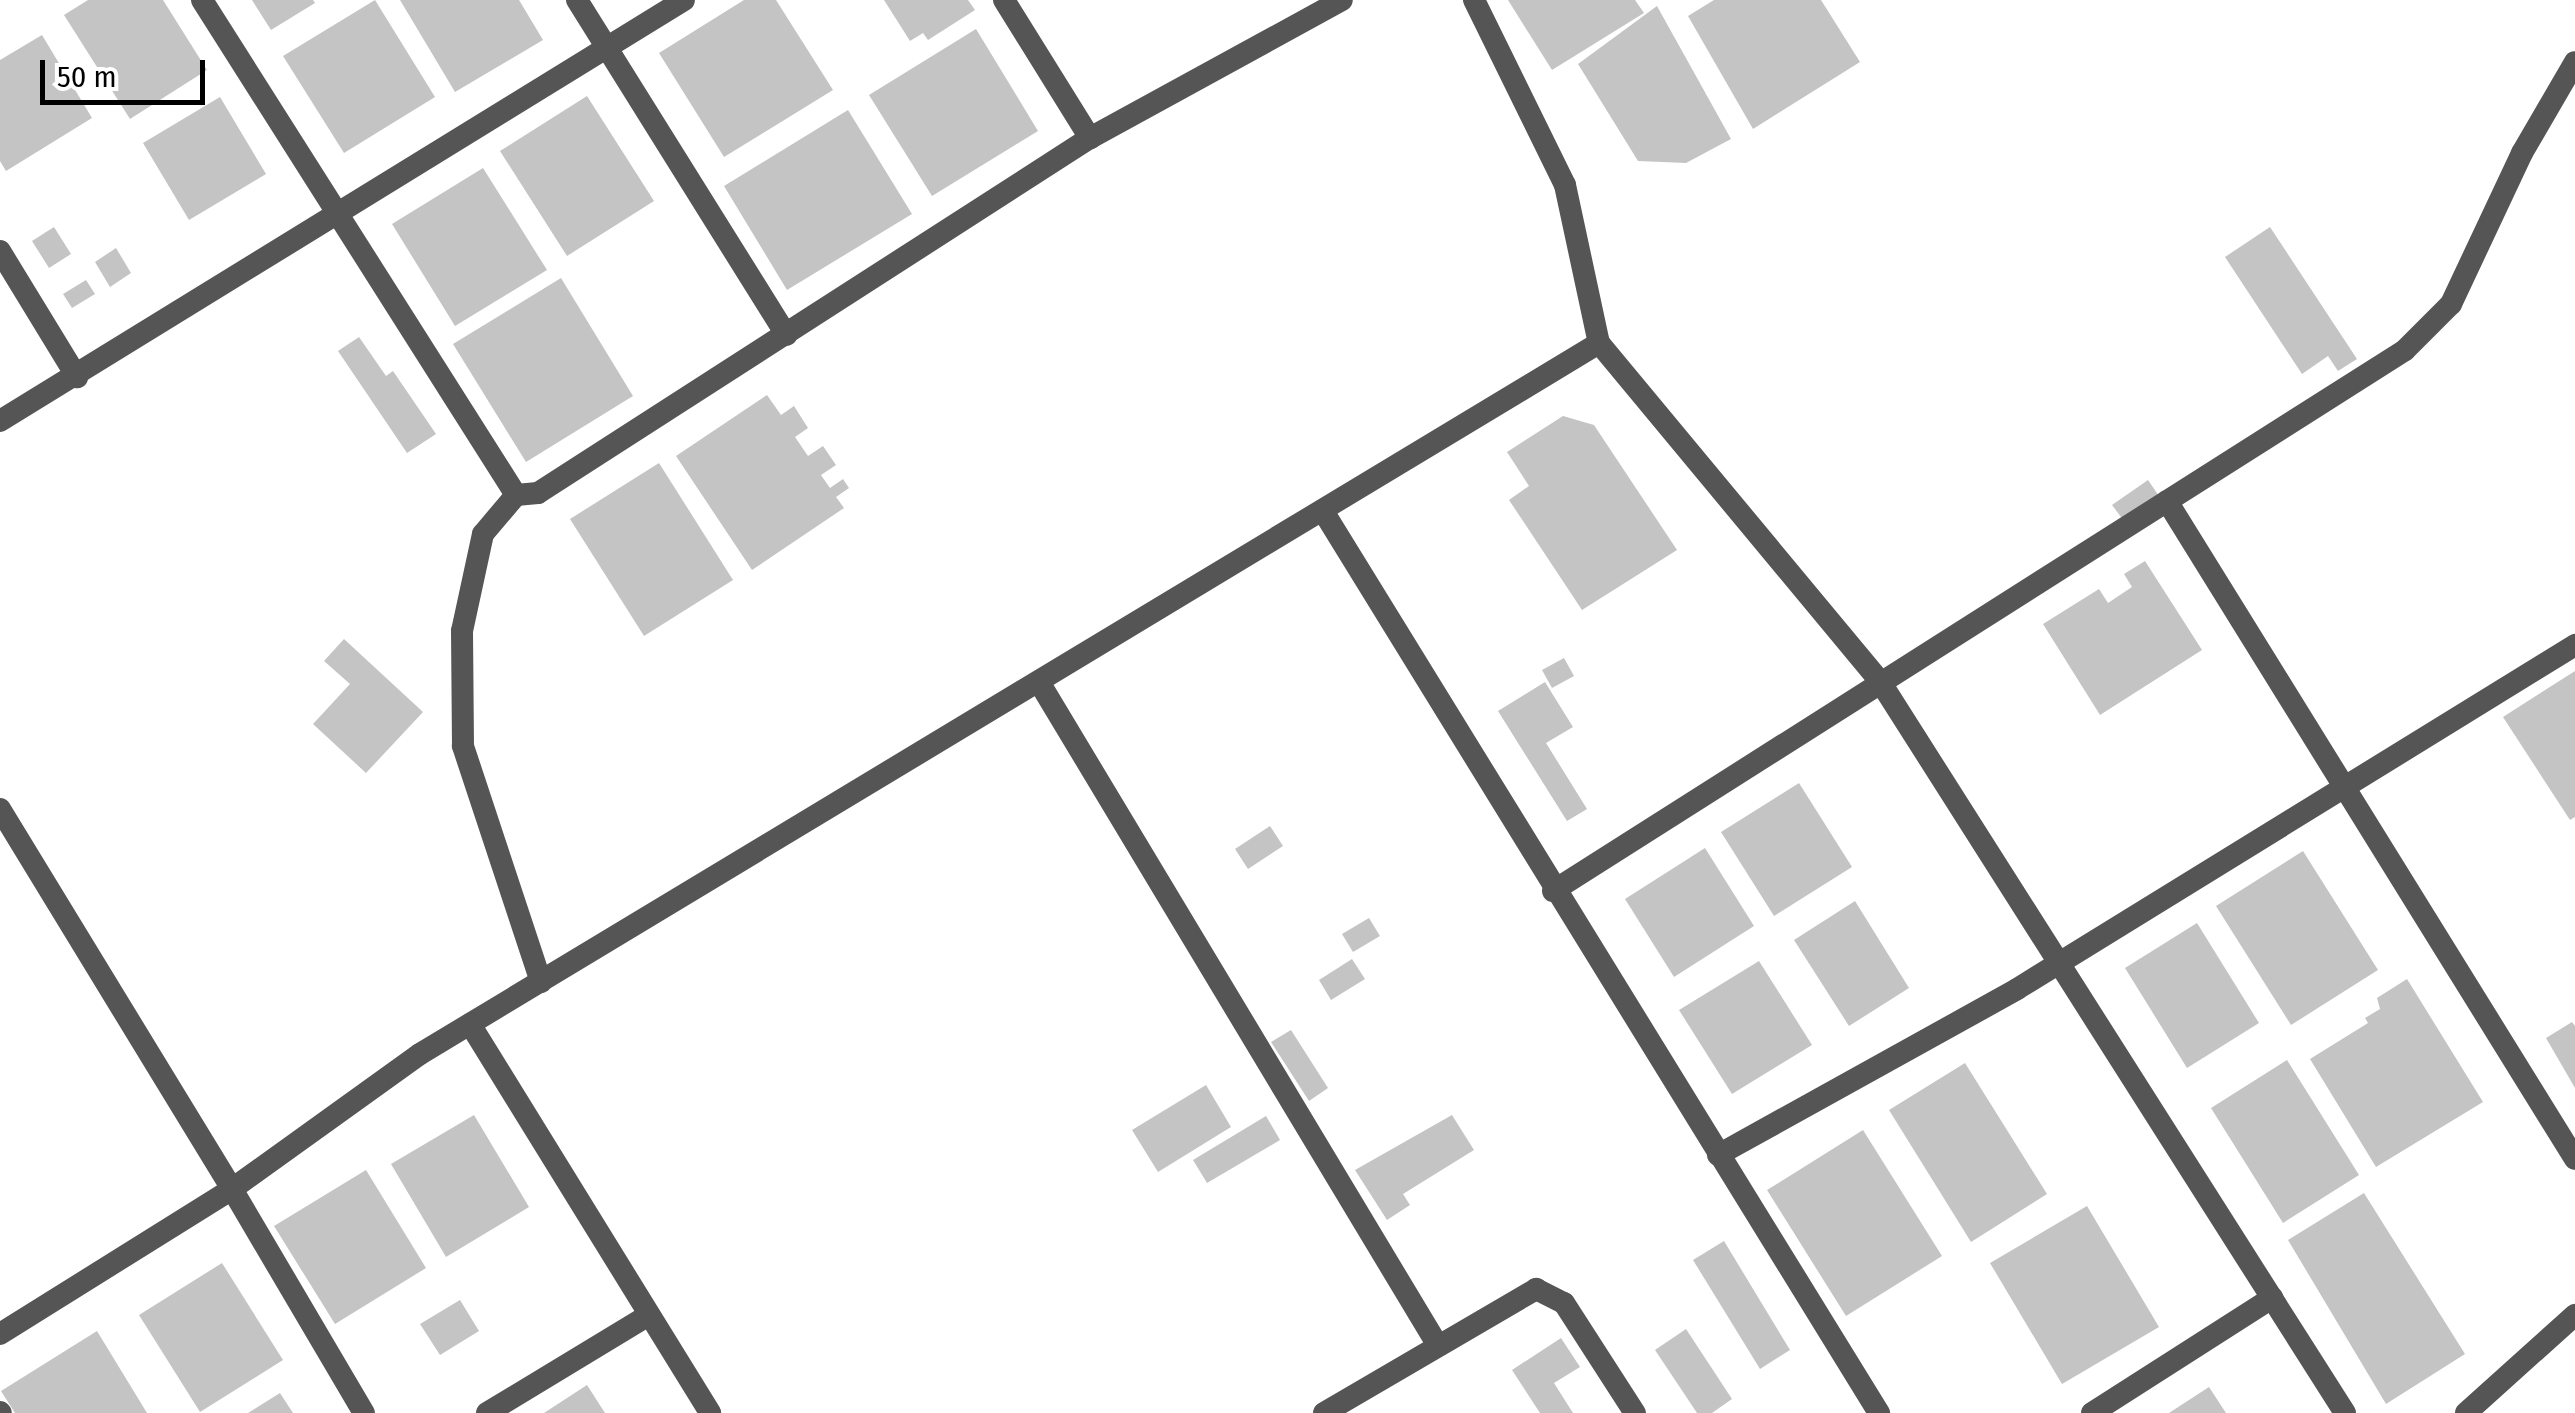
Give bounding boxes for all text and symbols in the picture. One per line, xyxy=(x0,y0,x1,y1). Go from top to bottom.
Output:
scale bar xyxy=(45,40,210,102)
text: 50 m xyxy=(57,59,117,95)

